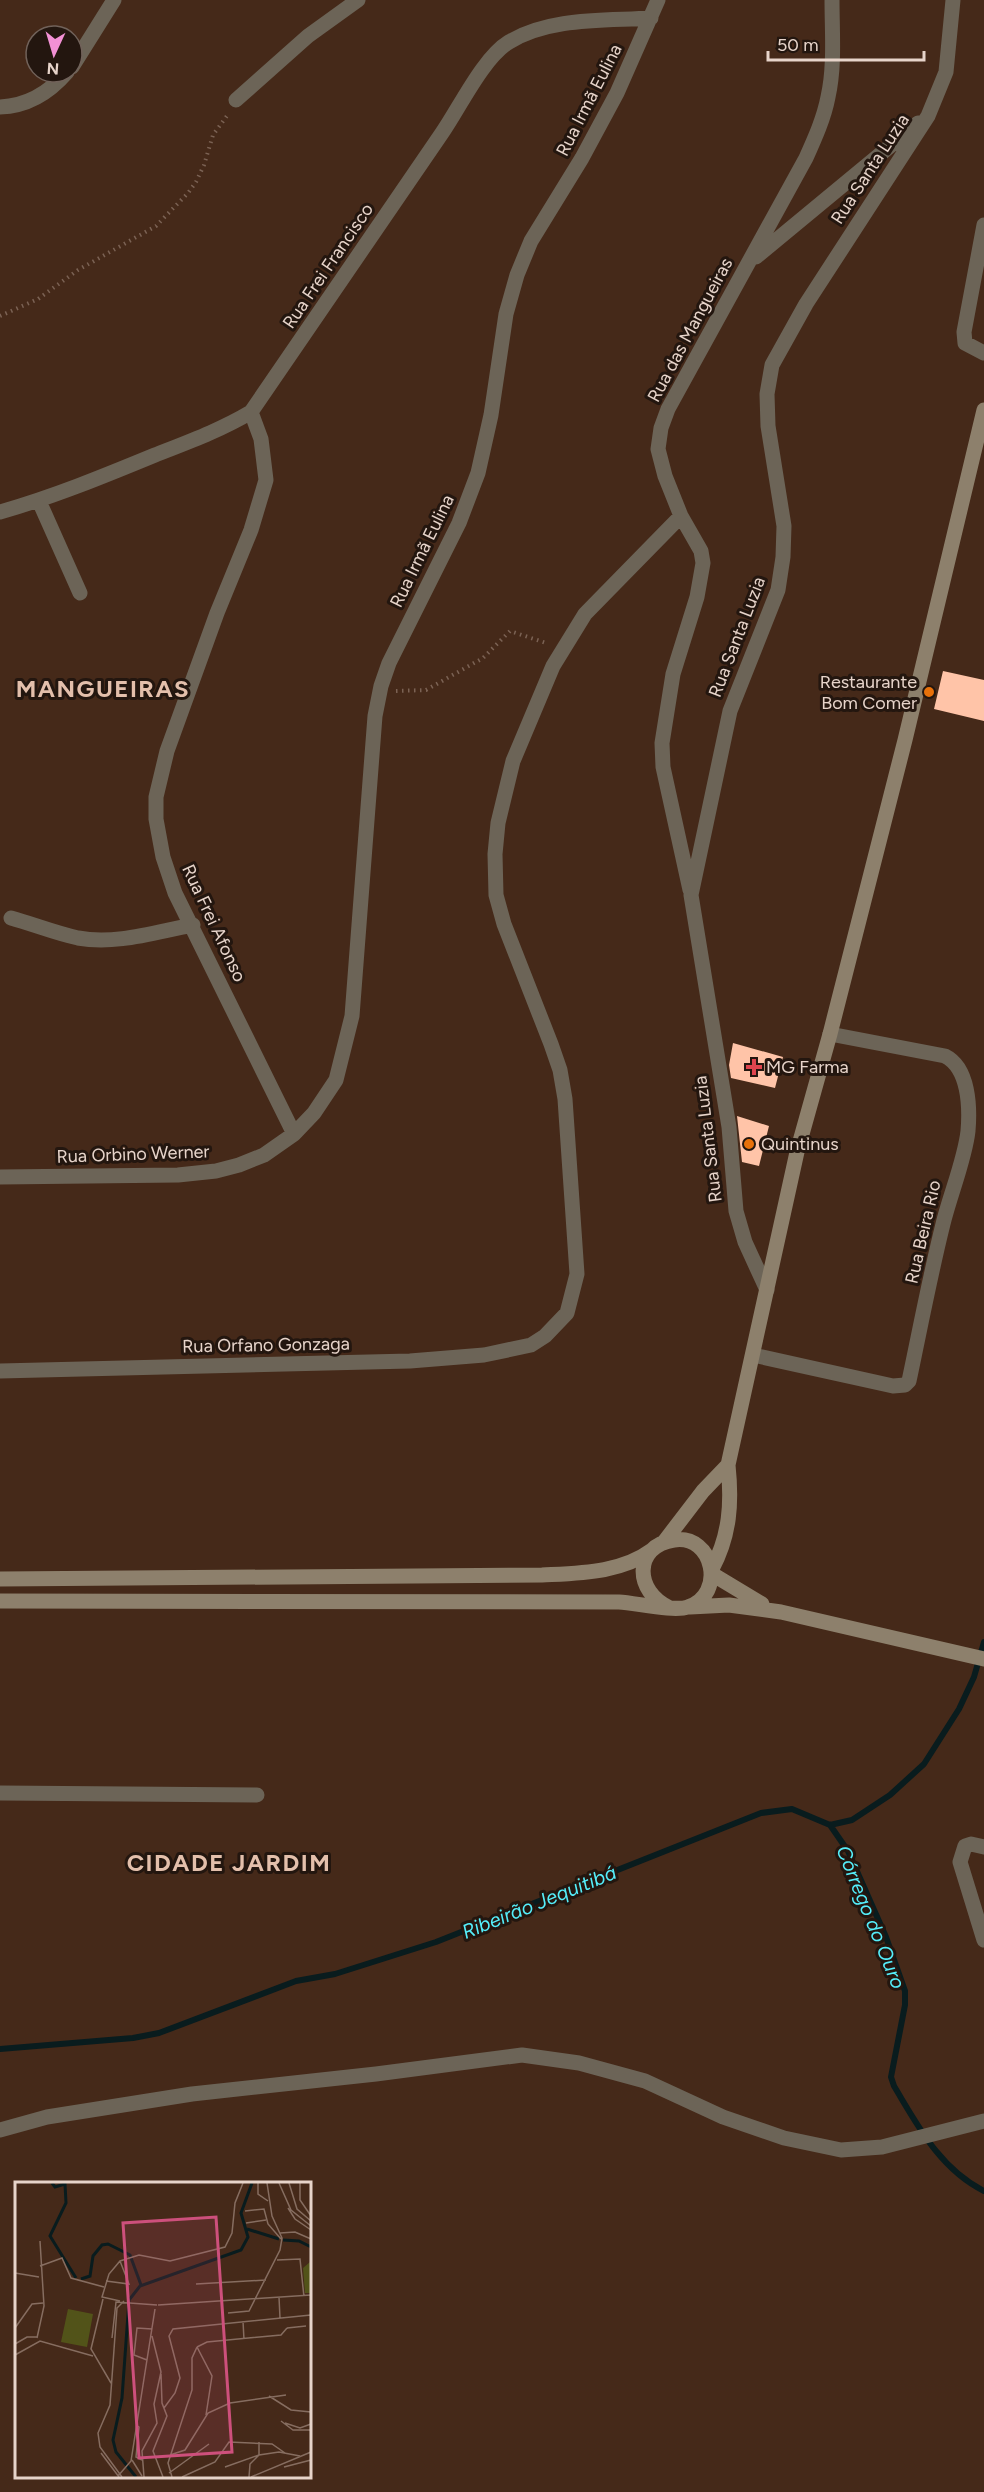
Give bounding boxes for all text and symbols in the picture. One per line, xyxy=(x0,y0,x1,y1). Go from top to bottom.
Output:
north arrow xyxy=(24,24,84,84)
scale bar xyxy=(768,24,924,62)
text: 50 m xyxy=(777,34,819,56)
street label: Rua Irmã Eulina xyxy=(551,40,627,160)
text: N xyxy=(46,59,60,78)
street label: Rua Santa Luzia xyxy=(826,110,914,228)
street label: Rua Frei Francisco xyxy=(278,199,378,333)
street label: Rua das Mangueiras xyxy=(643,254,737,406)
street label: Rua Irmã Eulina xyxy=(385,491,459,611)
street label: Rua Santa Luzia xyxy=(704,574,770,700)
place label: Restaurante Bom Comer xyxy=(820,671,917,714)
district label: MANGUEIRAS xyxy=(16,674,190,703)
marker: Restaurante Bom Comer xyxy=(922,685,936,699)
street label: Rua Frei Afonso xyxy=(177,861,251,985)
place label: MG Farma xyxy=(766,1056,849,1078)
marker: MG Farma xyxy=(747,1060,761,1074)
street label: Rua Santa Luzia xyxy=(689,1075,727,1203)
place label: Quintinus xyxy=(761,1133,839,1155)
marker: Quintinus xyxy=(742,1137,756,1151)
street label: Rua Orbino Werner xyxy=(56,1140,210,1168)
street label: Rua Beira Rio xyxy=(900,1178,946,1286)
street label: Rua Orfano Gonzaga xyxy=(182,1333,350,1357)
water label: Córrego do Ouro xyxy=(831,1842,911,1992)
district label: CIDADE JARDIM xyxy=(127,1848,331,1877)
water label: Ribeirão Jequitibá xyxy=(458,1860,620,1944)
inset map xyxy=(15,2182,310,2477)

